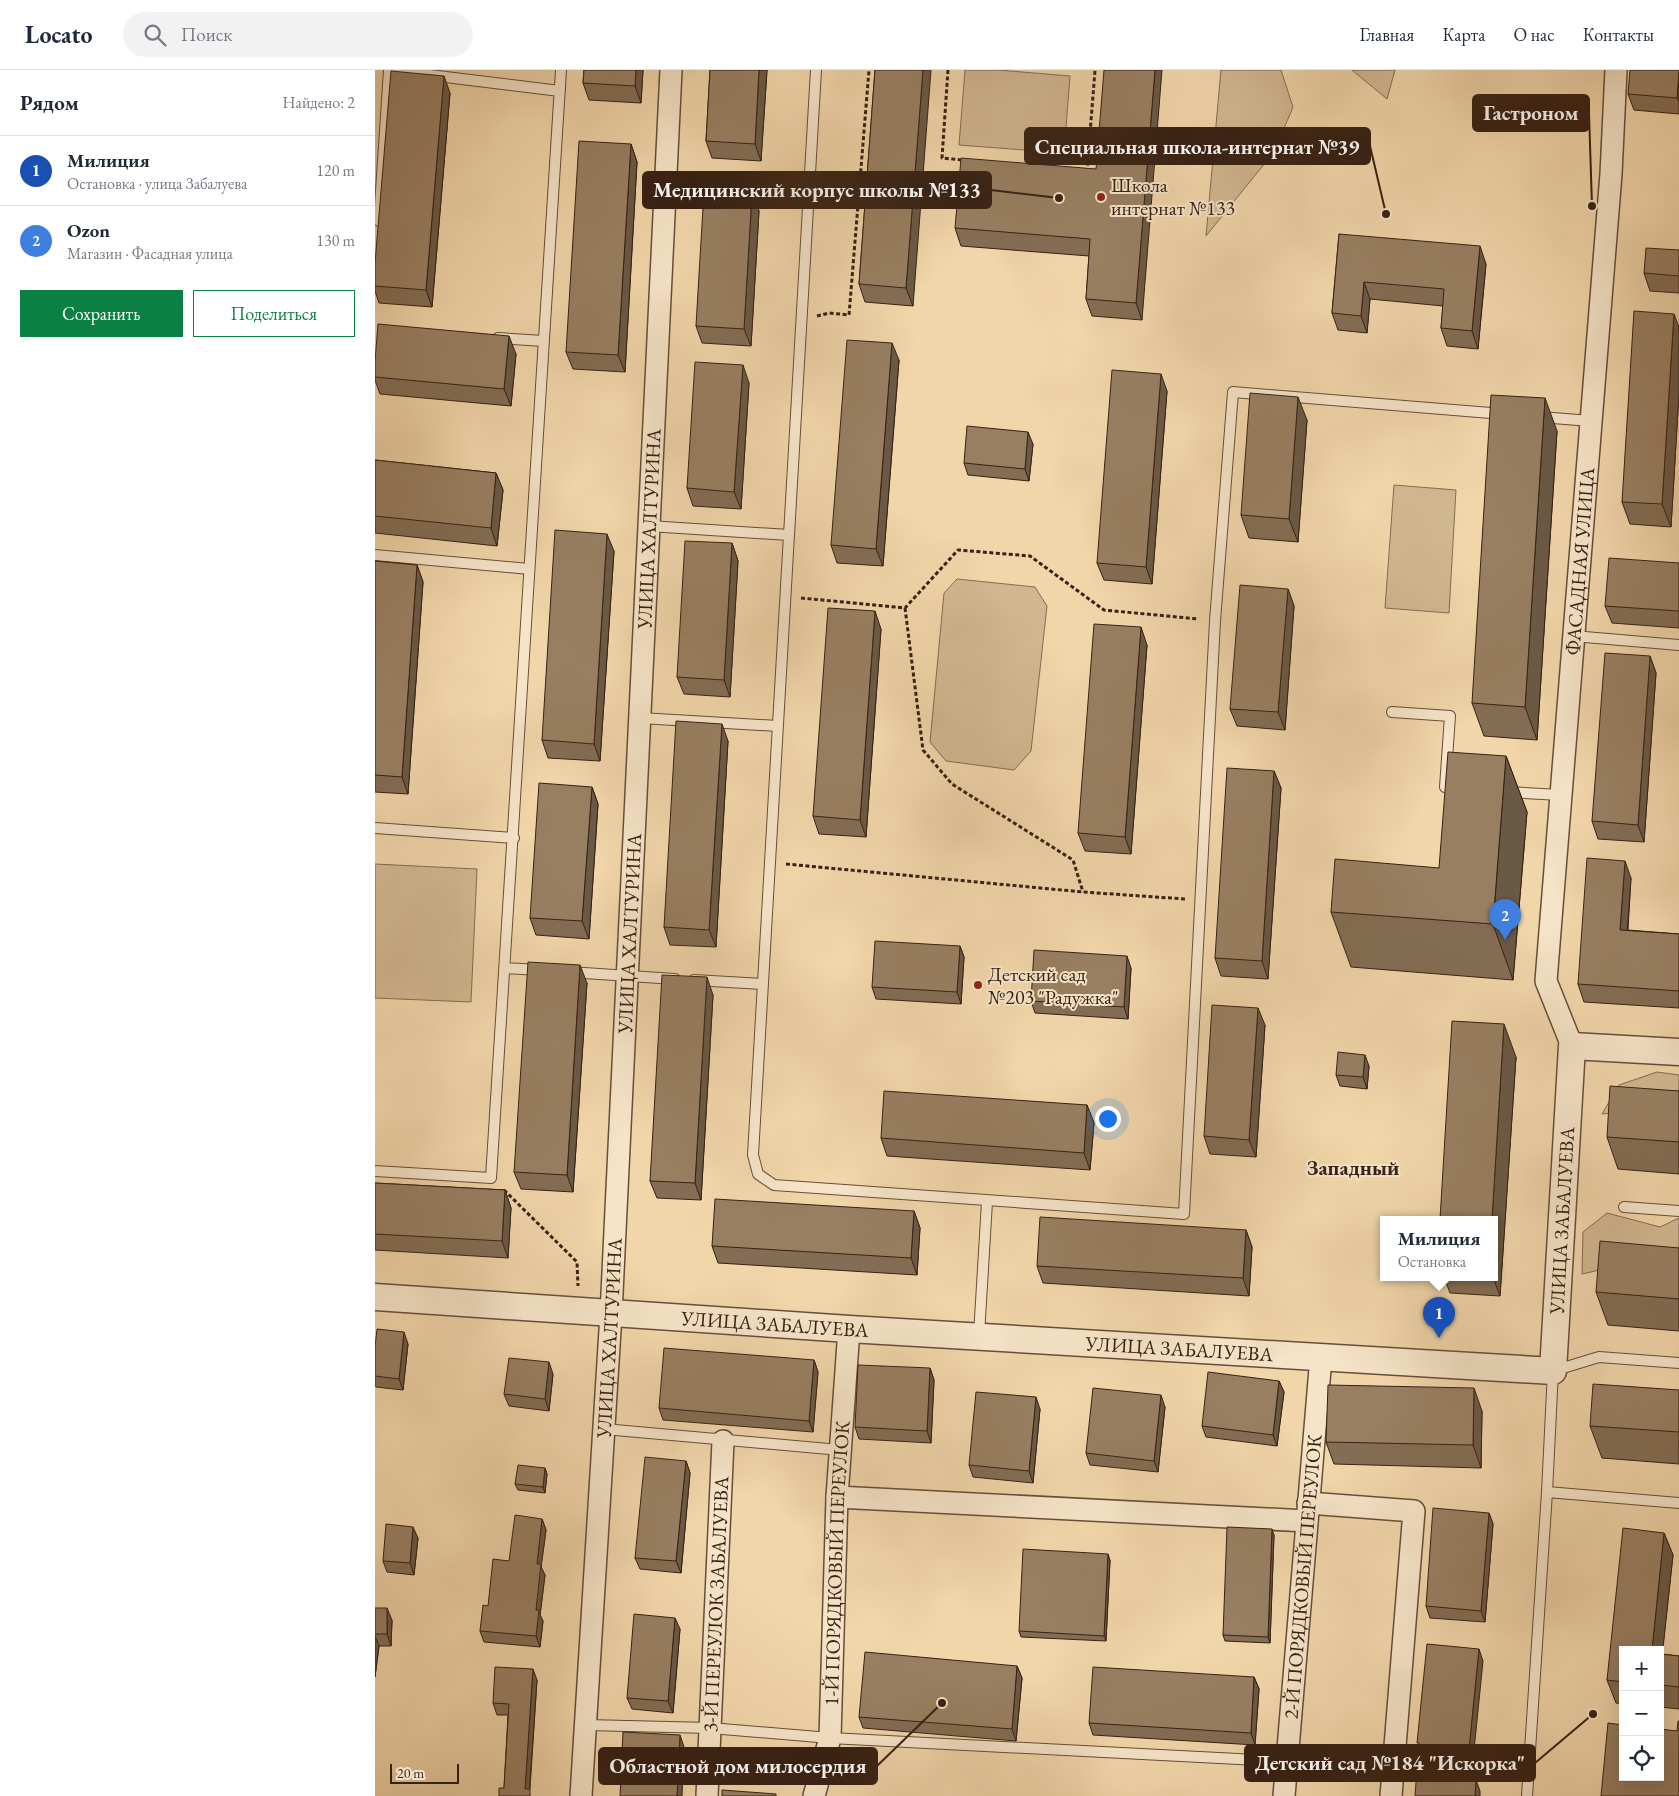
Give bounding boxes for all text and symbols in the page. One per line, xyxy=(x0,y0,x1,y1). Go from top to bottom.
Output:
search box xyxy=(123,12,473,57)
text: Locato xyxy=(25,19,93,50)
icon: search xyxy=(141,21,169,49)
text: Поиск xyxy=(181,22,232,47)
text: Главная xyxy=(1360,23,1414,46)
text: Карта xyxy=(1442,23,1485,46)
text: О нас xyxy=(1513,23,1555,46)
text: Контакты xyxy=(1583,23,1654,46)
text: Рядом xyxy=(20,89,79,116)
text: Найдено: 2 xyxy=(283,92,355,113)
callout: Гастроном xyxy=(1473,95,1589,131)
text: Гастроном xyxy=(1483,99,1579,126)
callout: Специальная школа-интернат №39 xyxy=(1025,128,1370,164)
text: Специальная школа-интернат №39 xyxy=(1035,133,1359,160)
text: Милиция xyxy=(67,148,150,173)
text: 1 xyxy=(32,160,40,181)
text: 120 m xyxy=(316,160,355,181)
callout: Медицинский корпус школы №133 xyxy=(643,172,991,208)
place label: Школа интернат №133 xyxy=(1111,172,1235,221)
text: Остановка · улица Забалуева xyxy=(67,173,247,194)
text: Медицинский корпус школы №133 xyxy=(653,176,981,203)
marker: Школа интернат №133 xyxy=(1095,191,1107,203)
text: Ozon xyxy=(67,218,110,243)
text: 2 xyxy=(32,230,40,251)
text: 130 m xyxy=(316,230,355,251)
text: Магазин · Фасадная улица xyxy=(67,243,233,264)
button: Сохранить xyxy=(20,290,183,337)
button: Поделиться xyxy=(193,290,355,337)
street label: УЛИЦА ХАЛТУРИНА xyxy=(631,428,667,631)
street label: ФАСАДНАЯ УЛИЦА xyxy=(1559,466,1600,656)
street label: УЛИЦА ХАЛТУРИНА xyxy=(611,832,647,1035)
pin: 2 xyxy=(1489,899,1521,940)
place label: Детский сад №203 "Радужка" xyxy=(988,961,1118,1010)
marker: Детский сад №203 "Радужка" xyxy=(972,979,984,991)
your location xyxy=(1095,1106,1121,1132)
street label: УЛИЦА ЗАБАЛУЕВА xyxy=(1543,1126,1580,1316)
district label: Западный xyxy=(1307,1154,1399,1181)
popup xyxy=(1380,1216,1498,1281)
text: Милиция xyxy=(1398,1226,1480,1251)
street label: УЛИЦА ХАЛТУРИНА xyxy=(590,1237,628,1440)
text: Остановка xyxy=(1398,1251,1466,1272)
pin: 1 xyxy=(1423,1297,1455,1338)
street label: УЛИЦА ЗАБАЛУЕВА xyxy=(679,1305,870,1343)
street label: УЛИЦА ЗАБАЛУЕВА xyxy=(1084,1330,1274,1367)
street label: 1-Й ПОРЯДКОВЫЙ ПЕРЕУЛОК xyxy=(818,1419,855,1706)
street label: 2-Й ПОРЯДКОВЫЙ ПЕРЕУЛОК xyxy=(1278,1433,1327,1720)
street label: 3-Й ПЕРЕУЛОК ЗАБАЛУЕВА xyxy=(697,1475,734,1733)
map controls xyxy=(1619,1646,1664,1781)
button: + xyxy=(1619,1646,1664,1691)
button: − xyxy=(1619,1691,1664,1736)
button: locate xyxy=(1619,1736,1664,1781)
callout: Детский сад №184 "Искорка" xyxy=(1245,1745,1535,1781)
callout: Областной дом милосердия xyxy=(599,1748,877,1784)
text: Детский сад №184 "Искорка" xyxy=(1255,1749,1525,1776)
text: Областной дом милосердия xyxy=(609,1752,867,1779)
scale bar xyxy=(390,1761,459,1784)
text: 20 m xyxy=(397,1764,424,1782)

